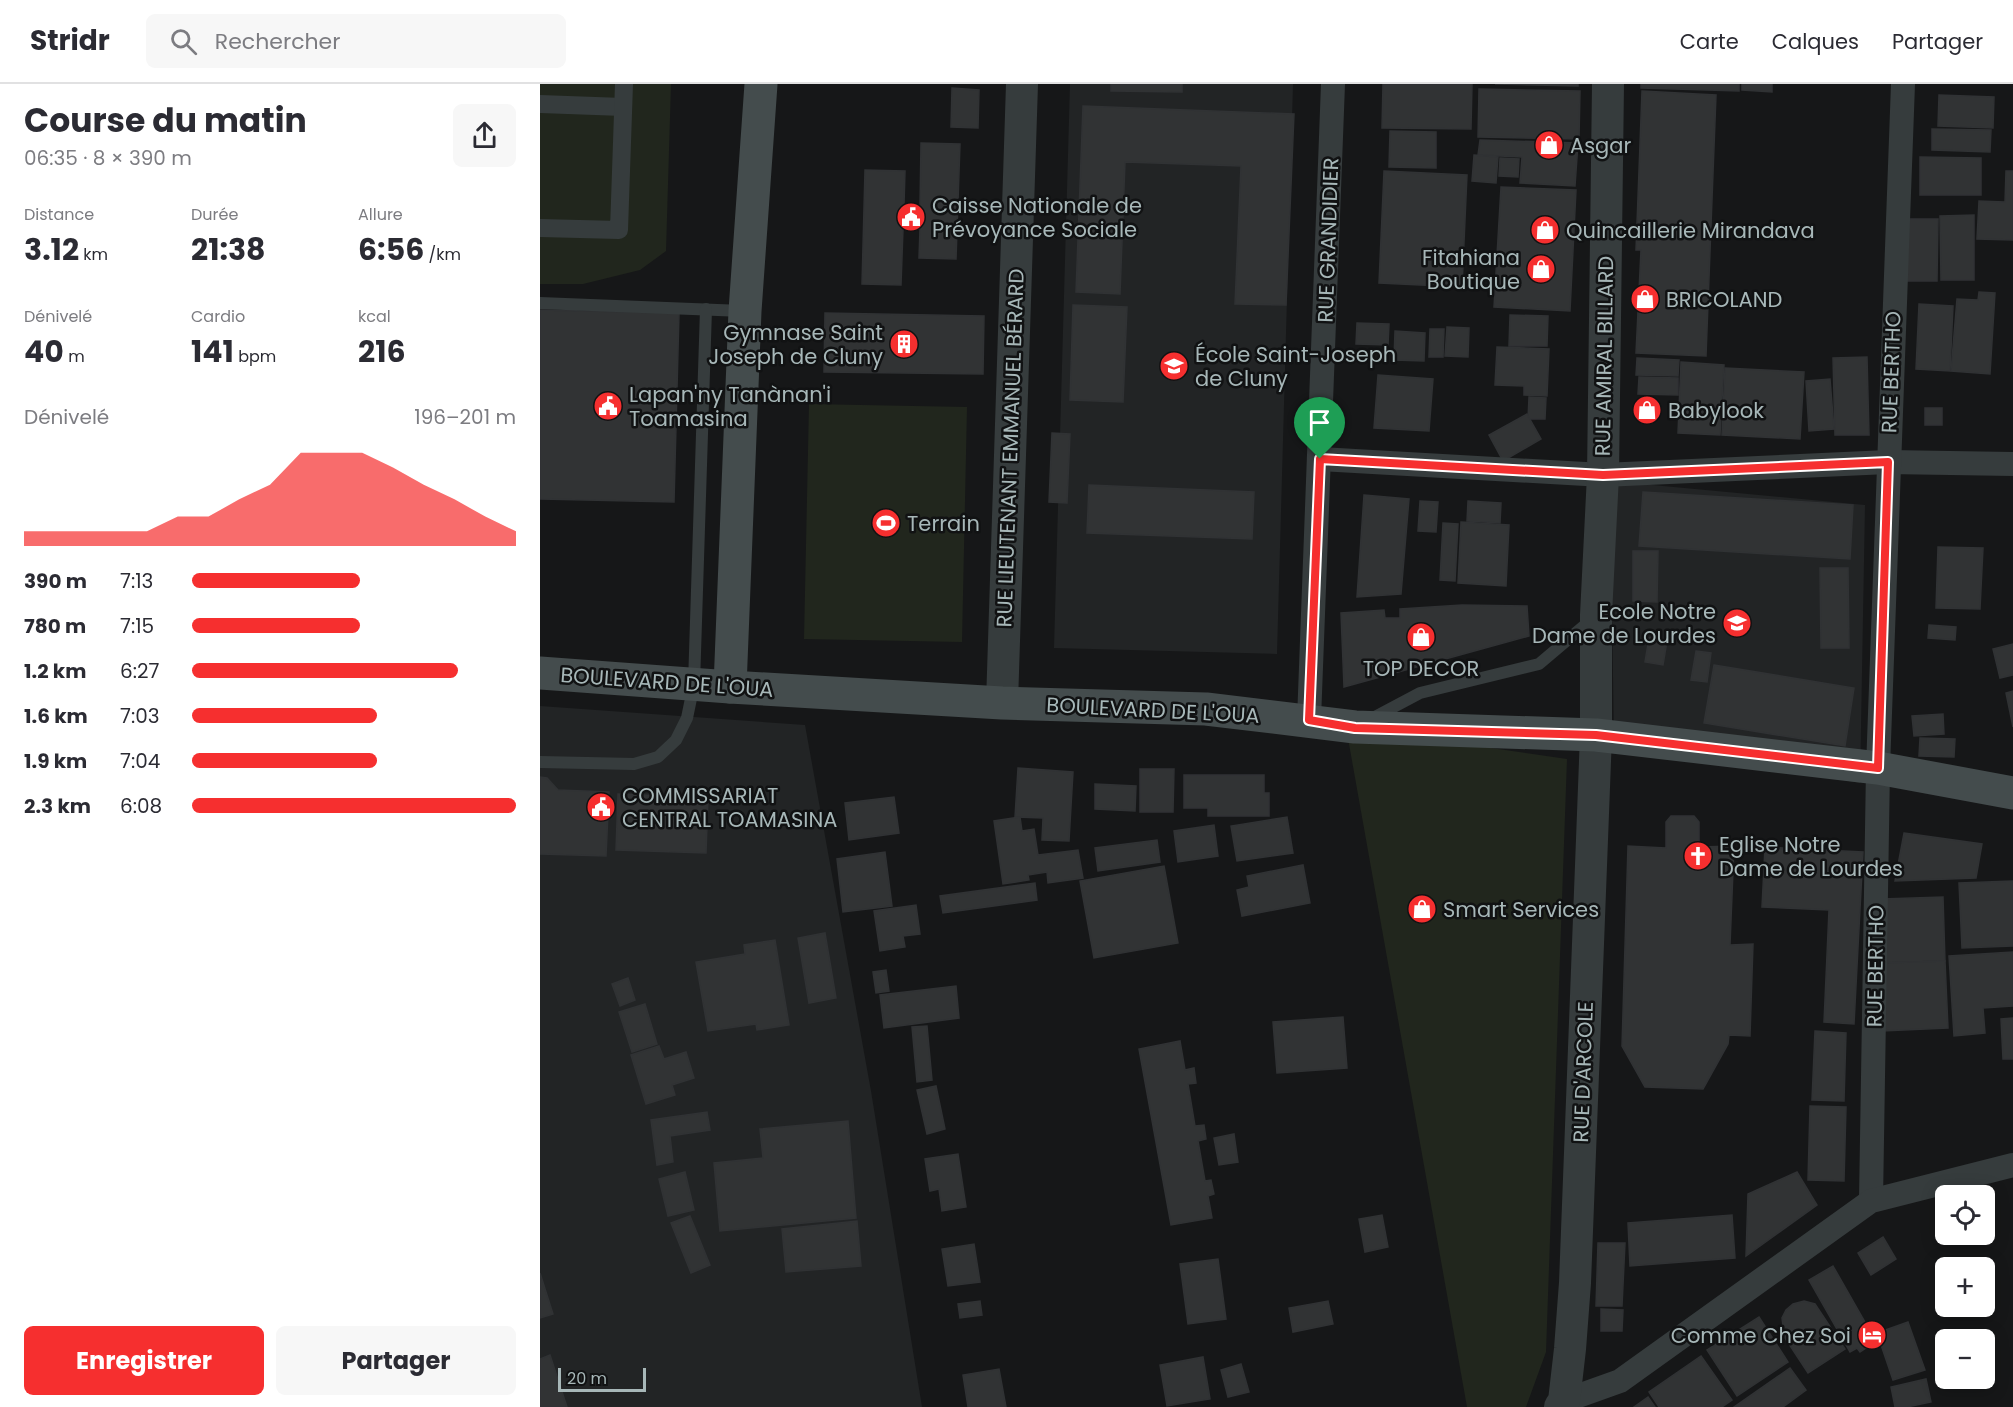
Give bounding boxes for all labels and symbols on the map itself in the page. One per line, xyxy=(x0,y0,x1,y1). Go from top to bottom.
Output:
shop icon: Asgar xyxy=(1533,129,1565,161)
place label: Asgar xyxy=(1570,131,1632,160)
street label: RUE GRANDIDIER xyxy=(1311,157,1345,323)
place label: Caisse Nationale de Prévoyance Sociale xyxy=(932,191,1142,244)
public building icon: Caisse Nationale de Prévoyance Sociale xyxy=(895,201,927,233)
shop icon: Quincaillerie Mirandava xyxy=(1529,214,1561,246)
place label: Quincaillerie Mirandava xyxy=(1566,216,1815,245)
place label: Fitahiana Boutique xyxy=(1422,243,1520,296)
shop icon: Fitahiana Boutique xyxy=(1525,253,1557,285)
street label: RUE AMIRAL BILLARD xyxy=(1588,256,1620,456)
street label: RUE LIEUTENANT EMMANUEL BÉRARD xyxy=(989,268,1031,628)
shop icon: BRICOLAND xyxy=(1629,283,1661,315)
place label: BRICOLAND xyxy=(1666,285,1782,314)
street label: RUE BERTHO xyxy=(1874,310,1908,434)
place label: Gymnase Saint Joseph de Cluny xyxy=(708,318,883,371)
building icon: Gymnase Saint Joseph de Cluny xyxy=(888,328,920,360)
place label: École Saint-Joseph de Cluny xyxy=(1195,340,1396,393)
school or university icon: École Saint-Joseph de Cluny xyxy=(1158,350,1190,382)
place label: Lapan'ny Tanànan'i Toamasina xyxy=(629,380,831,433)
public building icon: Lapan'ny Tanànan'i Toamasina xyxy=(592,390,624,422)
shop icon: Babylook xyxy=(1631,394,1663,426)
place label: Babylook xyxy=(1668,396,1764,425)
pin xyxy=(1294,397,1345,459)
sports icon: Terrain xyxy=(870,507,902,539)
place label: Terrain xyxy=(907,509,980,538)
place label: Ecole Notre Dame de Lourdes xyxy=(1532,597,1716,650)
school or university icon: Ecole Notre Dame de Lourdes xyxy=(1721,607,1753,639)
shop icon: TOP DECOR xyxy=(1405,621,1437,653)
place label: TOP DECOR xyxy=(1363,654,1479,683)
street label: BOULEVARD DE L'OUA xyxy=(560,660,774,704)
street label: BOULEVARD DE L'OUA xyxy=(1046,690,1260,730)
place label: COMMISSARIAT CENTRAL TOAMASINA xyxy=(622,781,837,834)
public building icon: COMMISSARIAT CENTRAL TOAMASINA xyxy=(585,791,617,823)
place label: Eglise Notre Dame de Lourdes xyxy=(1719,830,1903,883)
church icon: Eglise Notre Dame de Lourdes xyxy=(1682,840,1714,872)
shop icon: Smart Services xyxy=(1406,893,1438,925)
place label: Smart Services xyxy=(1443,895,1599,924)
street label: RUE BERTHO xyxy=(1859,905,1891,1027)
street label: RUE D'ARCOLE xyxy=(1566,1001,1600,1143)
hotel icon: Comme Chez Soi xyxy=(1856,1319,1888,1351)
place label: Comme Chez Soi xyxy=(1671,1321,1851,1350)
scale bar xyxy=(558,1365,646,1392)

